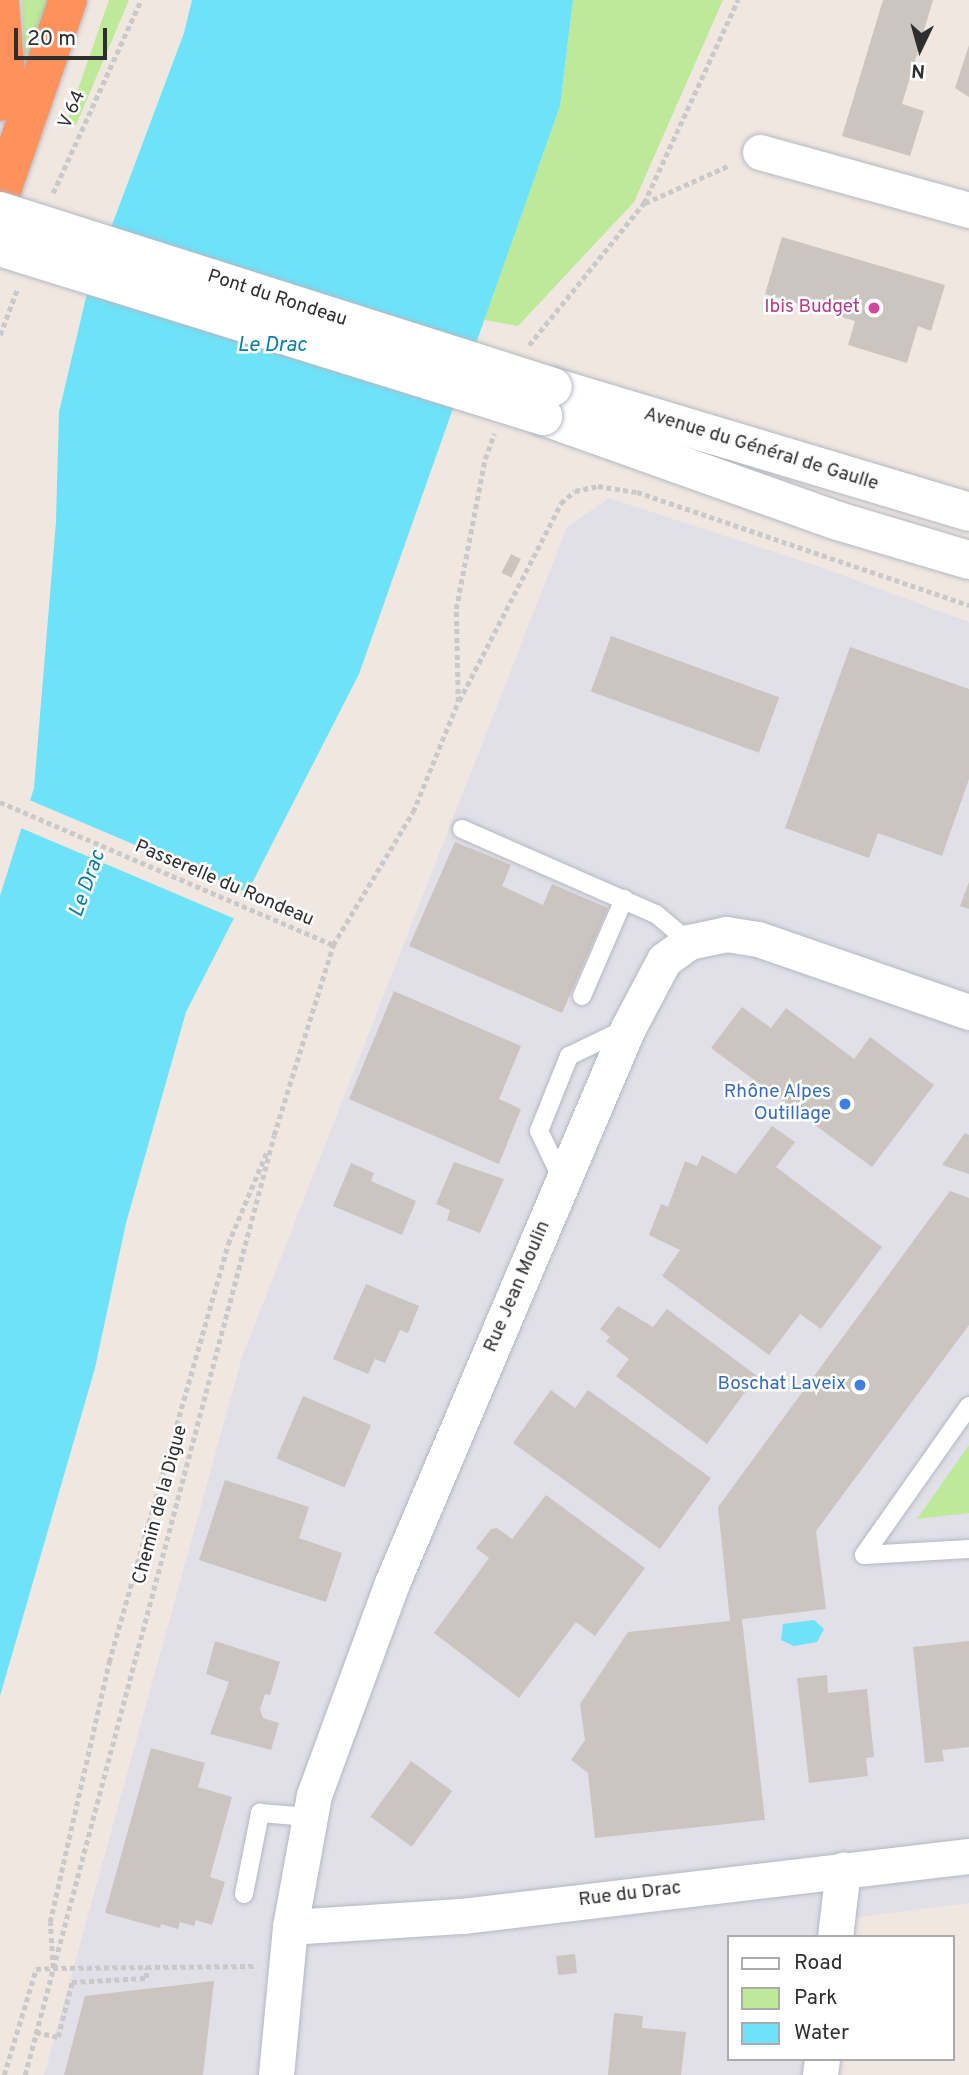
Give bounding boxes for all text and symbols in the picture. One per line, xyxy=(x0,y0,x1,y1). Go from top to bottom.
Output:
scale bar xyxy=(18,14,110,58)
north arrow xyxy=(885,14,955,84)
text: 20 m xyxy=(27,26,76,53)
text: N xyxy=(910,57,926,82)
street label: V 64 xyxy=(54,87,92,133)
street label: Pont du Rondeau xyxy=(204,266,350,332)
place label: Ibis Budget xyxy=(764,297,860,319)
marker: Ibis Budget xyxy=(866,300,882,316)
water label: Le Drac xyxy=(237,333,307,359)
street label: Avenue du Général de Gaulle xyxy=(641,403,881,497)
street label: Passerelle du Rondeau xyxy=(131,836,317,932)
water label: Le Drac xyxy=(64,847,112,921)
place label: Rhône Alpes Outillage xyxy=(723,1082,831,1126)
marker: Rhône Alpes Outillage xyxy=(837,1096,853,1112)
street label: Rue Jean Moulin xyxy=(480,1218,556,1356)
place label: Boschat Laveix xyxy=(718,1374,846,1396)
marker: Boschat Laveix xyxy=(852,1377,868,1393)
street label: Chemin de la Digue xyxy=(129,1423,193,1587)
street label: Rue du Drac xyxy=(577,1877,683,1913)
legend xyxy=(727,1935,955,2061)
text: Road xyxy=(794,1950,843,1977)
text: Park xyxy=(794,1985,837,2012)
text: Water xyxy=(794,2020,849,2047)

